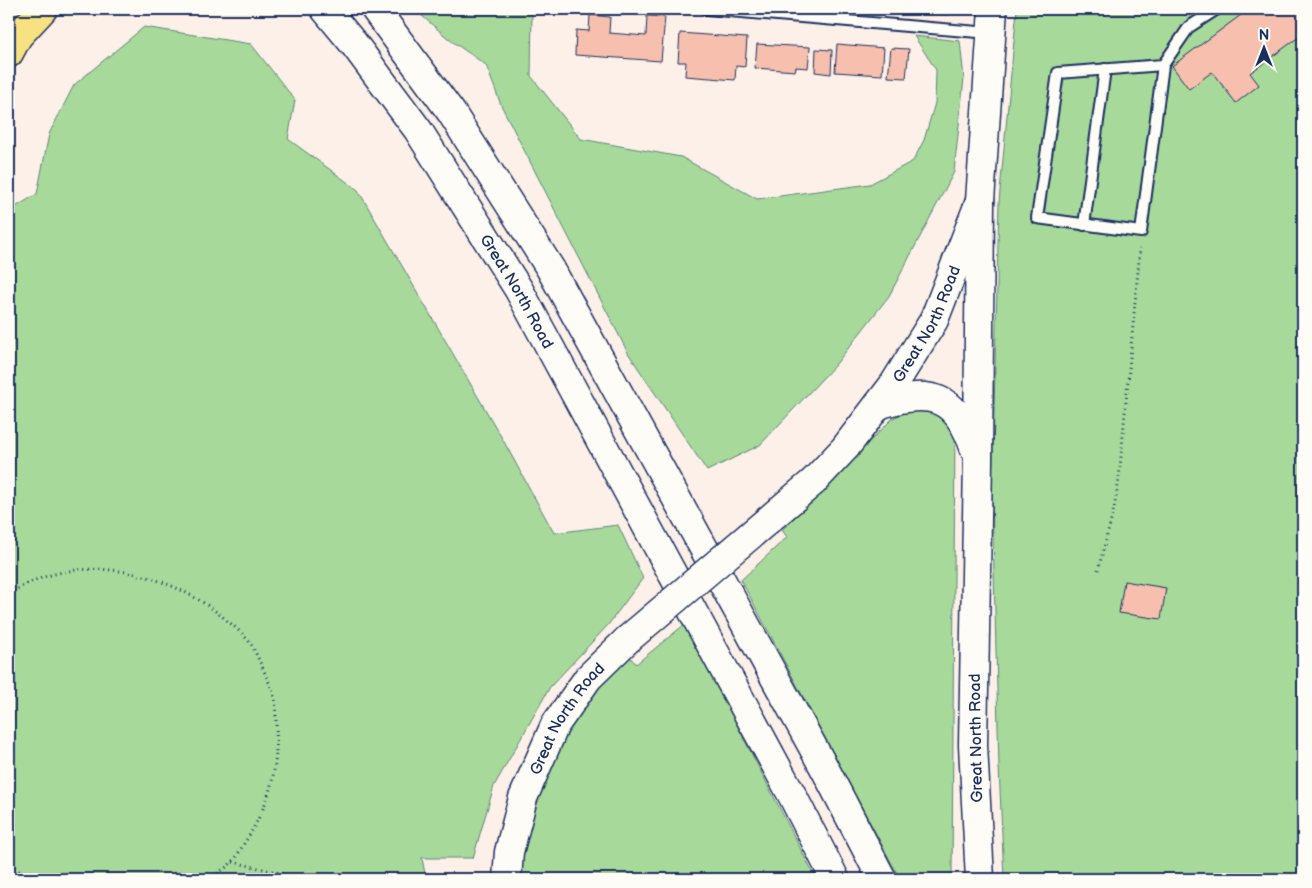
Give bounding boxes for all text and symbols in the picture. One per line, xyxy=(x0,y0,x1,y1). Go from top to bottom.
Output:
north arrow xyxy=(1240,22,1290,72)
text: N xyxy=(1259,27,1269,44)
street label: Great North Road xyxy=(475,231,557,352)
street label: Great North Road xyxy=(889,263,965,386)
street label: Great North Road xyxy=(526,659,609,778)
street label: Great North Road xyxy=(966,673,987,803)

